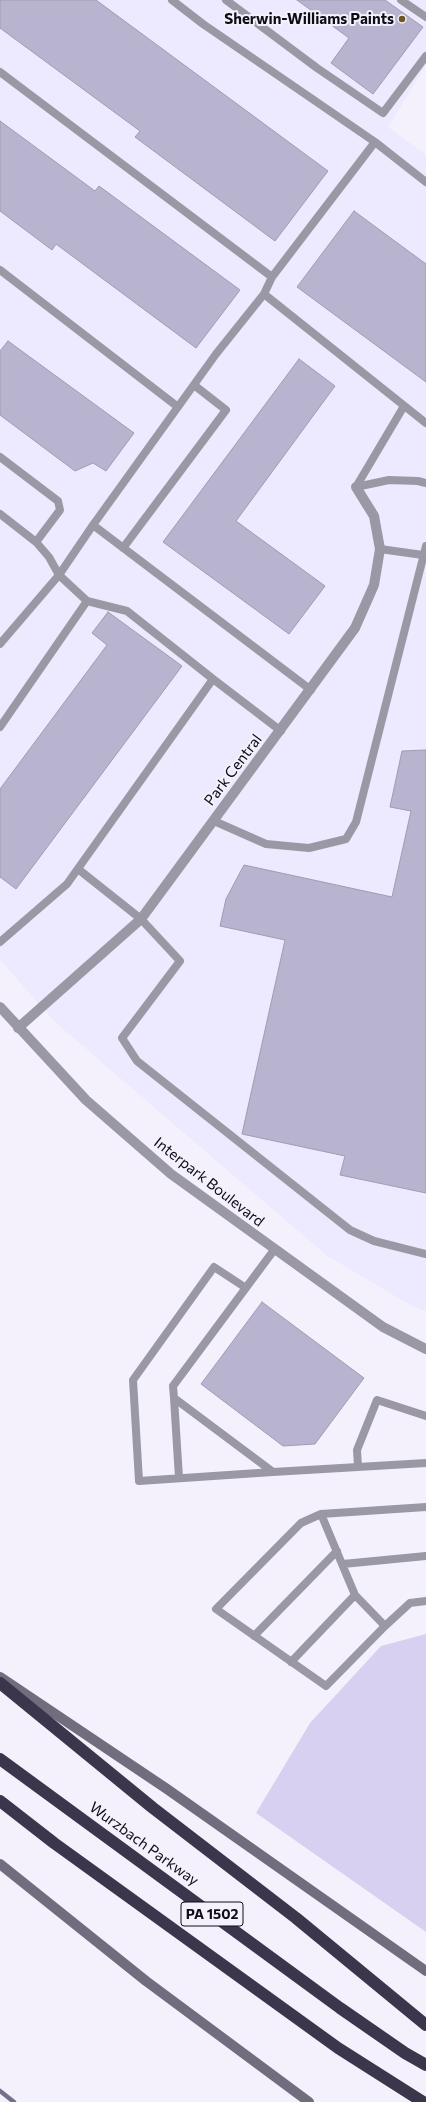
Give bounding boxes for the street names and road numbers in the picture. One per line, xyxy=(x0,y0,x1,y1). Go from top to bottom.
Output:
street label: Park Central xyxy=(200,731,266,809)
street label: Interpark Boulevard xyxy=(150,1133,268,1231)
street label: Wurzbach Parkway xyxy=(86,1798,202,1890)
road number: PA 1502 xyxy=(181,1902,243,1926)

